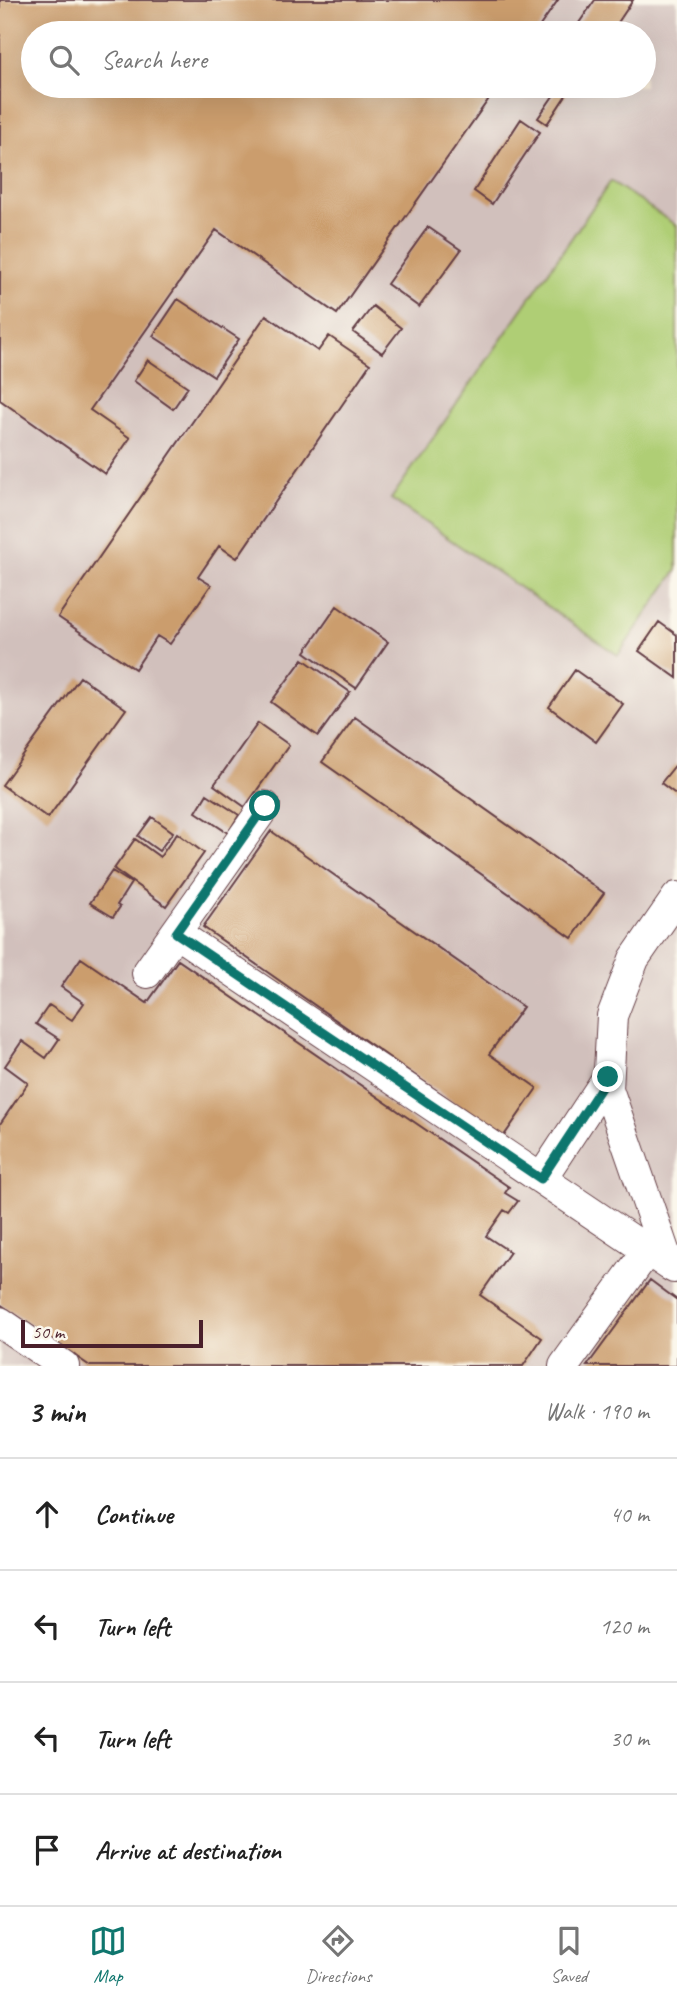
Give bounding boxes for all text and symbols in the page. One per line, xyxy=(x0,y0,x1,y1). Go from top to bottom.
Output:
search box xyxy=(21,21,656,98)
icon: search xyxy=(45,41,83,79)
text: Search here xyxy=(101,43,207,76)
route start xyxy=(249,790,280,821)
route end xyxy=(592,1061,623,1092)
scale bar xyxy=(21,1317,203,1349)
text: 50 m xyxy=(32,1320,64,1344)
text: 3 min xyxy=(28,1393,85,1431)
text: Walk · 190 m xyxy=(545,1397,649,1426)
icon: ahead xyxy=(28,1495,66,1533)
text: Continue xyxy=(95,1498,173,1531)
text: 40 m xyxy=(610,1500,649,1529)
icon: left xyxy=(28,1607,66,1645)
text: Turn left xyxy=(95,1610,170,1643)
text: 120 m xyxy=(600,1612,649,1641)
icon: left xyxy=(28,1719,66,1757)
text: Turn left xyxy=(95,1722,170,1755)
text: 30 m xyxy=(610,1724,649,1753)
icon: arrive xyxy=(28,1831,66,1869)
text: Arrive at destination xyxy=(95,1834,281,1867)
tab: Map xyxy=(89,1922,127,1988)
tab: Directions xyxy=(305,1922,372,1988)
tab: Saved xyxy=(550,1922,588,1988)

